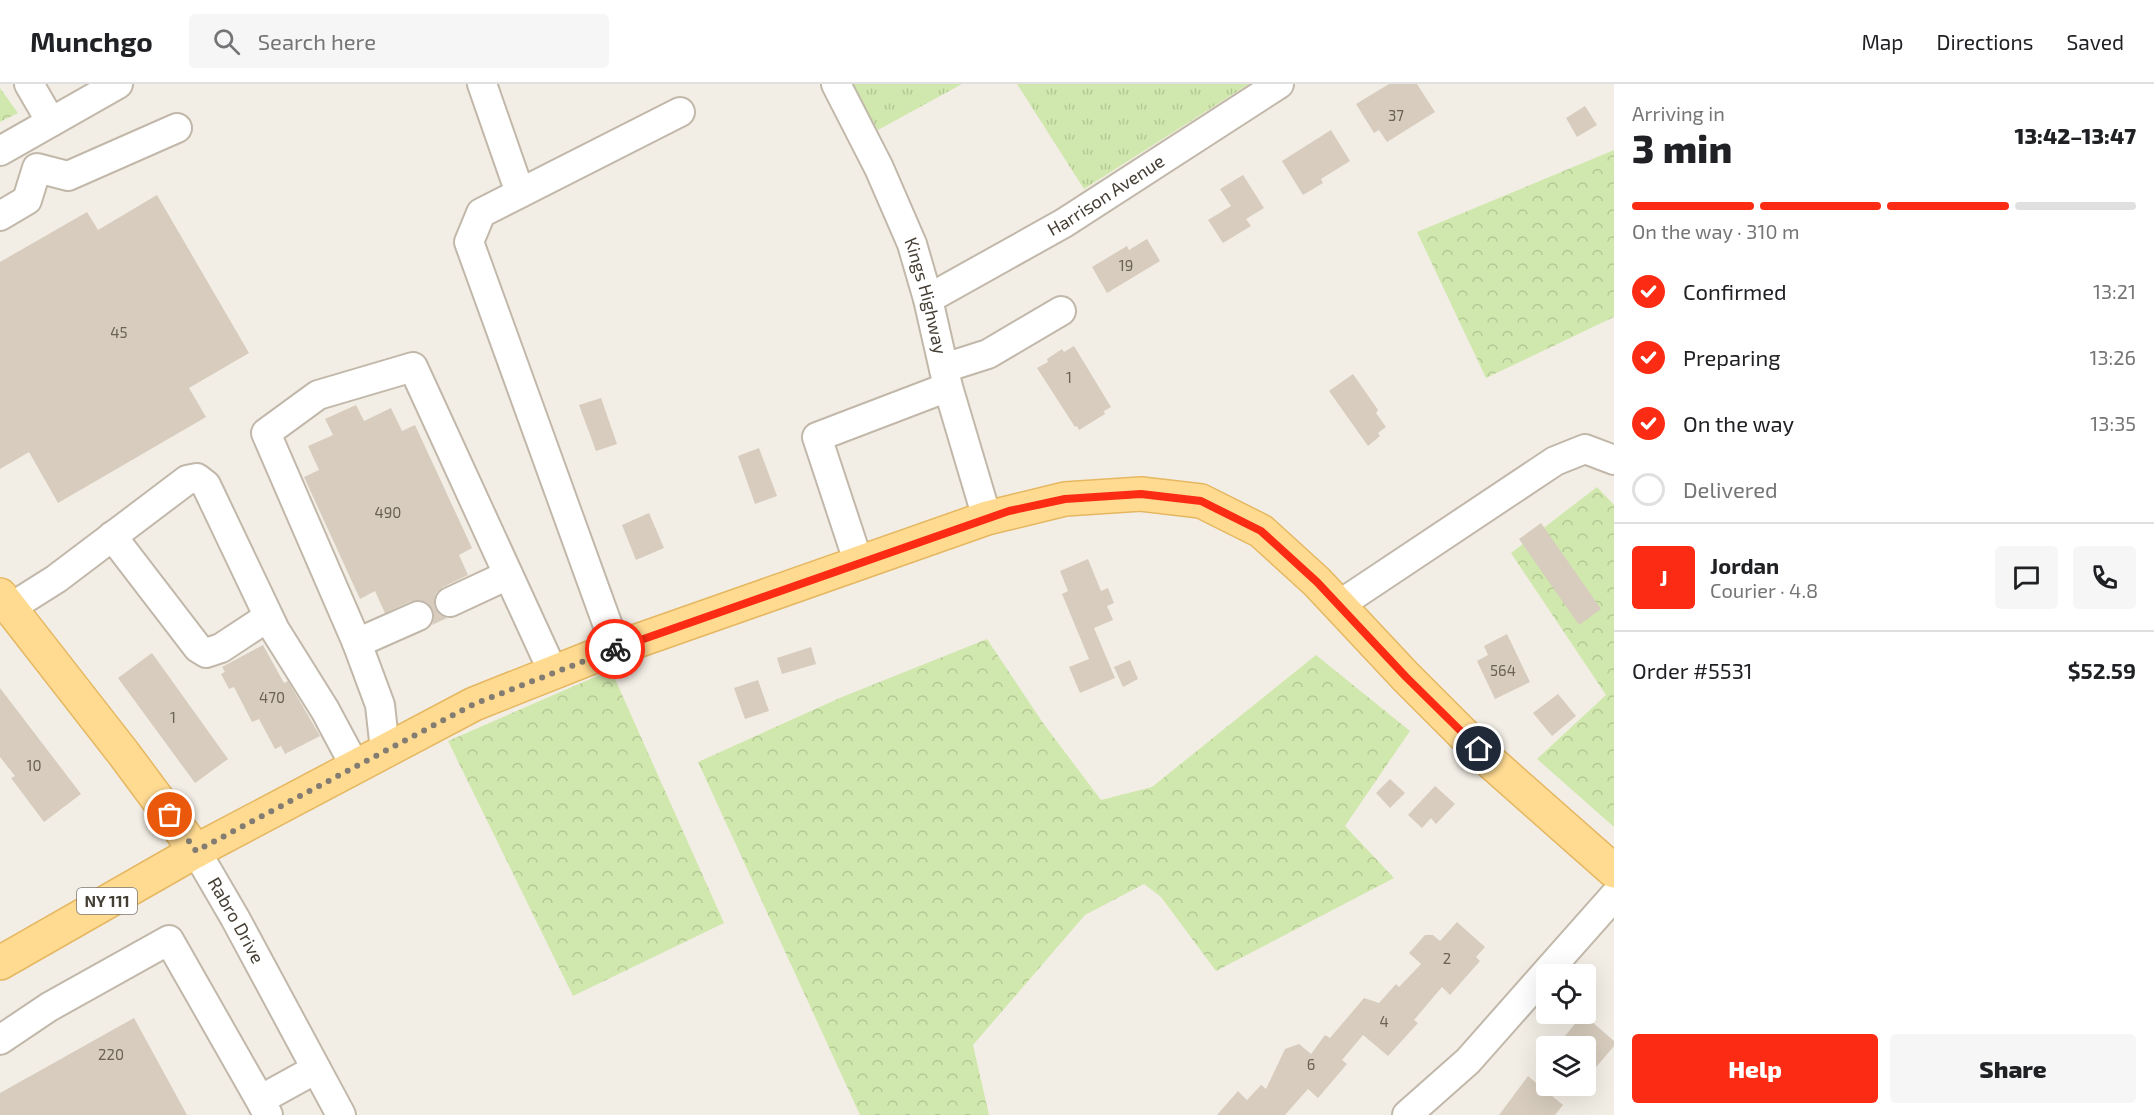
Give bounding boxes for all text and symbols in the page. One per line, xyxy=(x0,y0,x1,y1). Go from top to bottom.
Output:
search box xyxy=(189,14,609,68)
text: Munchgo xyxy=(30,24,153,58)
icon: search xyxy=(210,25,243,58)
text: Search here xyxy=(258,28,376,54)
text: Map xyxy=(1861,29,1904,54)
text: Directions xyxy=(1937,29,2033,54)
text: Saved xyxy=(2066,29,2124,54)
text: Arriving in xyxy=(1632,101,1725,125)
house number: 37 xyxy=(1388,106,1404,124)
text: 13:42–13:47 xyxy=(2015,122,2136,148)
text: 3 min xyxy=(1632,124,1732,171)
street label: Harrison Avenue xyxy=(1043,149,1168,240)
text: On the way · 310 m xyxy=(1632,219,1799,243)
street label: Kings Highway xyxy=(900,234,952,357)
house number: 19 xyxy=(1119,256,1133,274)
icon: check xyxy=(1632,275,1665,308)
text: Confirmed xyxy=(1683,278,1787,304)
text: 13:21 xyxy=(2093,279,2136,303)
house number: 45 xyxy=(110,323,128,341)
icon: check xyxy=(1632,341,1665,374)
text: Preparing xyxy=(1683,344,1781,370)
text: 13:26 xyxy=(2090,345,2136,369)
house number: 1 xyxy=(1066,368,1072,386)
icon: check xyxy=(1632,407,1665,440)
text: On the way xyxy=(1683,410,1794,436)
text: 13:35 xyxy=(2090,411,2136,435)
text: Delivered xyxy=(1683,476,1778,502)
house number: 490 xyxy=(375,503,401,521)
button: chat xyxy=(1995,546,2058,609)
button: phone xyxy=(2073,546,2136,609)
text: Jordan xyxy=(1710,552,1779,578)
text: J xyxy=(1659,564,1668,590)
text: Courier · 4.8 xyxy=(1710,578,1818,602)
courier xyxy=(585,619,645,679)
icon: bike xyxy=(599,633,632,666)
text: Order #5531 xyxy=(1632,657,1753,683)
text: $52.59 xyxy=(2068,657,2136,683)
house number: 564 xyxy=(1490,661,1516,679)
house number: 470 xyxy=(259,688,285,706)
house number: 1 xyxy=(170,708,176,726)
pin xyxy=(1453,723,1504,774)
icon: home xyxy=(1462,732,1495,765)
house number: 10 xyxy=(26,756,42,774)
pin xyxy=(144,789,195,840)
icon: bag xyxy=(153,798,186,831)
street label: Rabro Drive xyxy=(204,873,269,967)
road number: NY 111 xyxy=(77,888,137,914)
house number: 2 xyxy=(1443,949,1451,967)
map controls xyxy=(1536,964,1596,1096)
button: locate xyxy=(1536,964,1596,1024)
house number: 4 xyxy=(1379,1012,1389,1030)
button: Help xyxy=(1632,1034,1878,1103)
button: Share xyxy=(1890,1034,2136,1103)
button: layers xyxy=(1536,1036,1596,1096)
house number: 220 xyxy=(98,1045,124,1063)
house number: 6 xyxy=(1307,1055,1315,1073)

